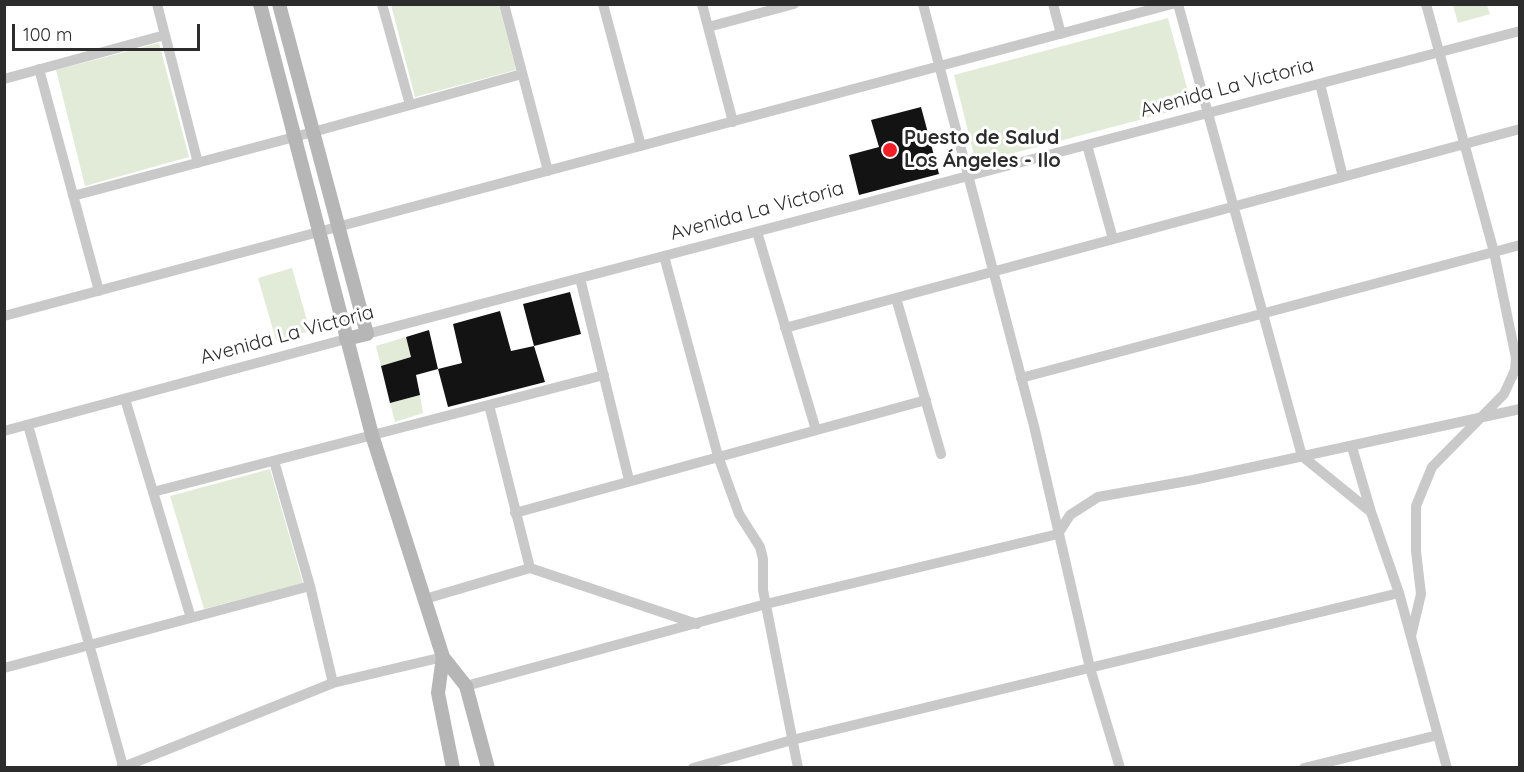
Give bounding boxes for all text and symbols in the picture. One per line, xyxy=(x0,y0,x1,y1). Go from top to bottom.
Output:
scale bar xyxy=(15,12,202,50)
text: 100 m xyxy=(23,23,72,46)
street label: Avenida La Victoria xyxy=(1138,53,1316,123)
place label: Puesto de Salud Los Ángeles - Ilo xyxy=(904,126,1061,173)
marker: Puesto de Salud Los Ángeles - Ilo xyxy=(881,141,899,159)
street label: Avenida La Victoria xyxy=(668,176,846,246)
street label: Avenida La Victoria xyxy=(198,300,376,370)

